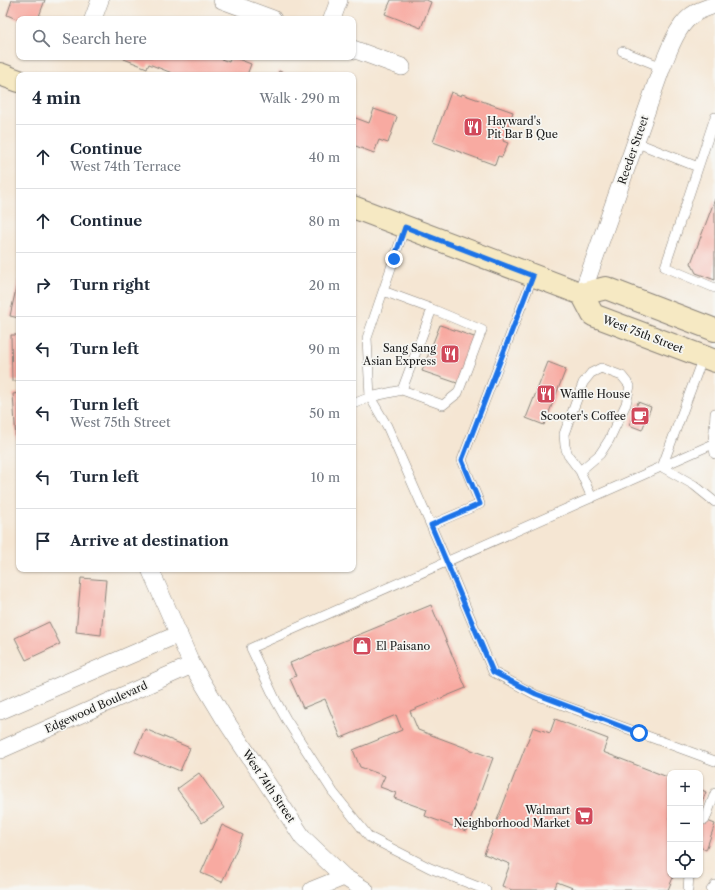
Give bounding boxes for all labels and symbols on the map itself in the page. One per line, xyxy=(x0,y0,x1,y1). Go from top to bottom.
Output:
place label: Hayward's Pit Bar B Que xyxy=(487,114,558,141)
street label: Reeder Street xyxy=(615,114,651,186)
restaurant icon: Hayward's Pit Bar B Que xyxy=(462,116,484,138)
route end xyxy=(385,250,403,268)
street label: West 75th Street xyxy=(600,312,685,356)
place label: Sang Sang Asian Express xyxy=(362,341,436,368)
restaurant icon: Sang Sang Asian Express xyxy=(439,343,461,365)
restaurant icon: Waffle House xyxy=(535,383,557,405)
place label: Waffle House xyxy=(559,387,630,401)
cafe icon: Scooter's Coffee xyxy=(629,405,651,427)
place label: Scooter's Coffee xyxy=(541,409,626,423)
shop icon: El Paisano xyxy=(351,635,373,657)
place label: El Paisano xyxy=(376,639,431,653)
street label: Edgewood Boulevard xyxy=(42,678,150,736)
route start xyxy=(630,724,648,742)
street label: West 74th Street xyxy=(239,746,299,825)
place label: Walmart Neighborhood Market xyxy=(454,803,570,830)
supermarket icon: Walmart Neighborhood Market xyxy=(573,805,595,827)

